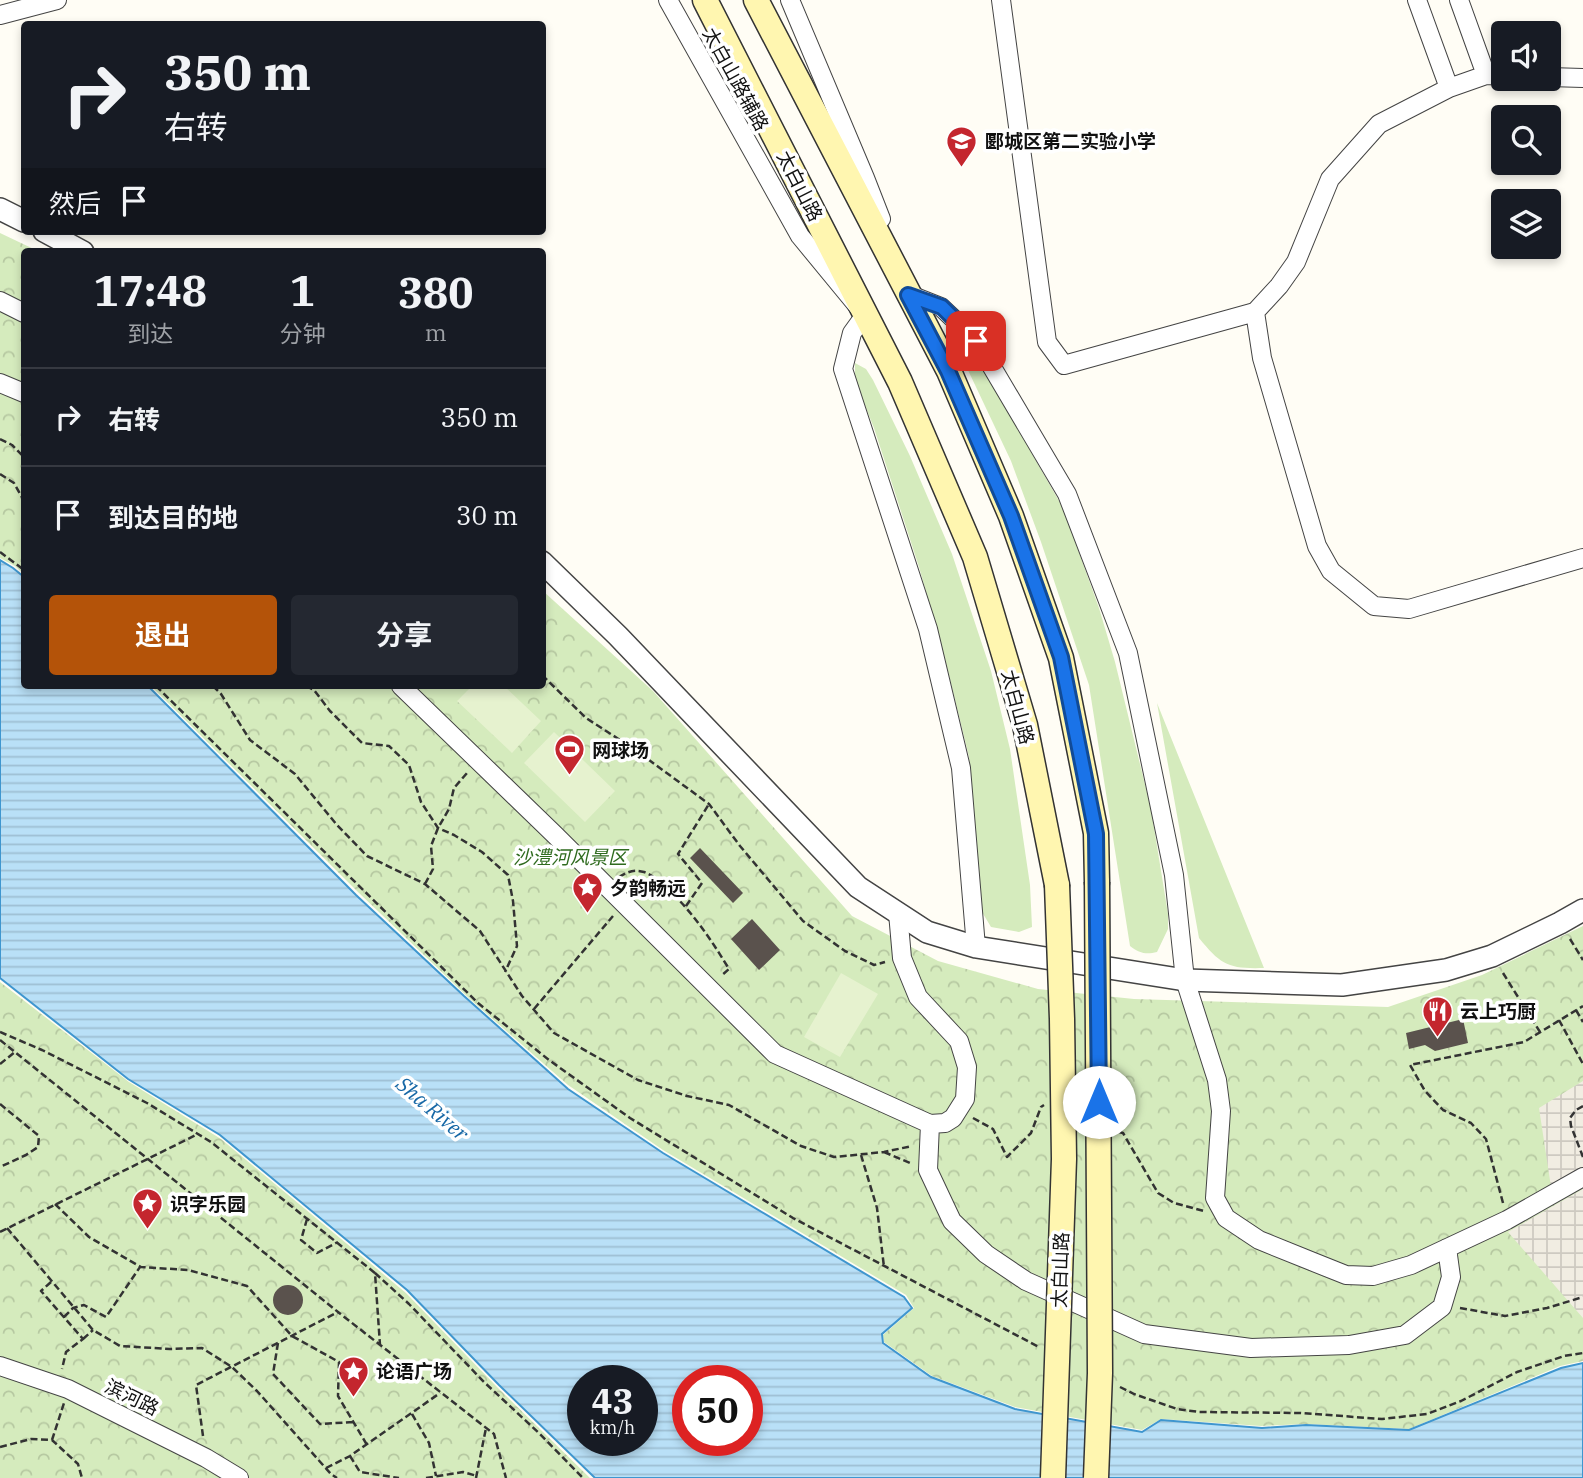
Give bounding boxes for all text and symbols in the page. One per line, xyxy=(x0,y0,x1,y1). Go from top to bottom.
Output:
map controls xyxy=(1491,21,1561,259)
button: sound xyxy=(1491,21,1561,91)
street label: 太白山路辅路 xyxy=(698,23,774,135)
text: 350 m xyxy=(164,40,311,103)
icon: right xyxy=(49,49,140,140)
button: search xyxy=(1491,105,1561,175)
text: 右转 xyxy=(164,106,228,148)
school or university icon: 郾城区第二实验小学 xyxy=(945,124,979,168)
place label: 郾城区第二实验小学 xyxy=(985,129,1156,153)
street label: 太白山路 xyxy=(772,147,828,225)
icon: arrive xyxy=(115,182,153,220)
text: 然后 xyxy=(49,186,101,220)
button: layers xyxy=(1491,189,1561,259)
text: 17:48 xyxy=(93,263,207,318)
text: 1 xyxy=(290,263,315,318)
text: 380 xyxy=(398,265,474,320)
pin xyxy=(946,311,1006,371)
text: m xyxy=(425,317,447,347)
text: 到达 xyxy=(127,318,173,348)
text: 分钟 xyxy=(279,318,325,348)
icon: arrive xyxy=(957,322,995,360)
icon: right xyxy=(49,398,87,436)
text: 350 m xyxy=(440,400,518,434)
text: 右转 xyxy=(108,402,160,436)
icon: arrive xyxy=(49,496,87,534)
text: 30 m xyxy=(456,498,518,532)
text: 到达目的地 xyxy=(108,500,238,534)
button: 退出 xyxy=(49,595,277,675)
button: 分享 xyxy=(291,595,518,675)
street label: 太白山路 xyxy=(997,667,1039,747)
sports icon: 网球场 xyxy=(552,733,586,777)
place label: 网球场 xyxy=(592,738,649,762)
park label: 沙澧河风景区 xyxy=(513,845,630,869)
place icon: 夕韵畅远 xyxy=(570,871,604,915)
place label: 夕韵畅远 xyxy=(610,876,686,900)
restaurant icon: 云上巧厨 xyxy=(1420,994,1454,1038)
place label: 云上巧厨 xyxy=(1460,999,1536,1023)
position arrow xyxy=(1062,1065,1136,1139)
water label: Sha River xyxy=(390,1069,475,1147)
place icon: 识字乐园 xyxy=(130,1187,164,1231)
place label: 识字乐园 xyxy=(170,1192,246,1216)
street label: 太白山路 xyxy=(1047,1232,1073,1308)
place icon: 论语广场 xyxy=(336,1354,370,1398)
place label: 论语广场 xyxy=(376,1359,452,1383)
speed limit sign: 50 xyxy=(672,1365,763,1456)
street label: 滨河路 xyxy=(101,1374,163,1420)
text: 43 xyxy=(591,1378,634,1424)
text: km/h xyxy=(590,1416,635,1439)

